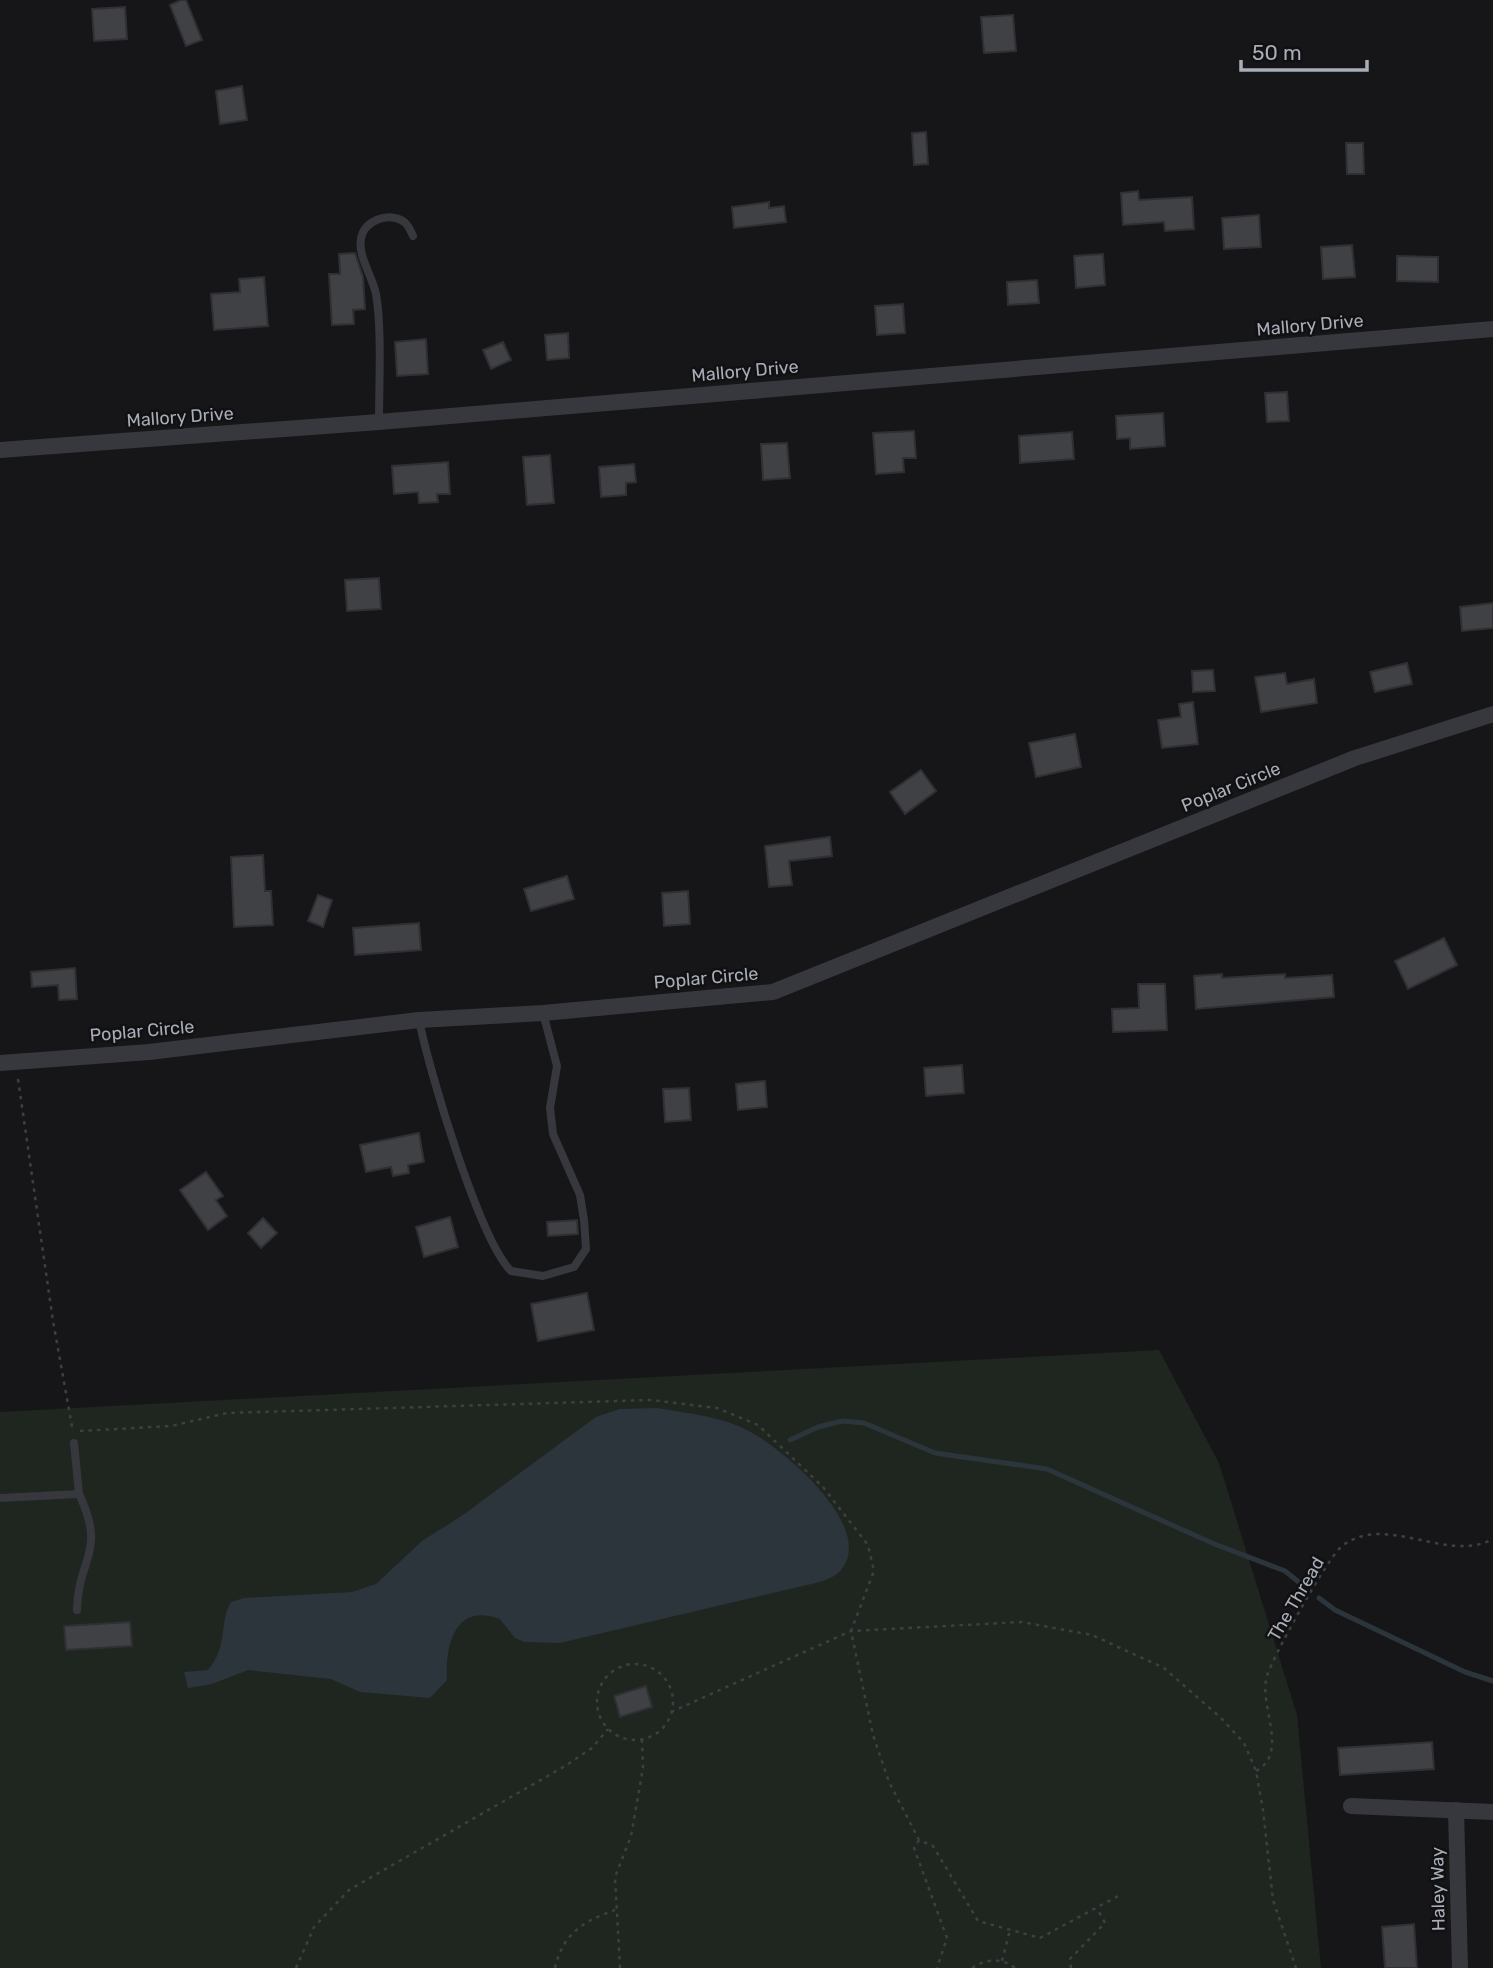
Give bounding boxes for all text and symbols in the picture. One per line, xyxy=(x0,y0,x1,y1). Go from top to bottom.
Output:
scale bar xyxy=(1241,28,1367,72)
text: 50 m xyxy=(1252,40,1302,65)
street label: Mallory Drive xyxy=(1256,309,1364,341)
street label: Mallory Drive xyxy=(691,355,799,387)
street label: Mallory Drive xyxy=(126,402,234,432)
street label: Poplar Circle xyxy=(1178,757,1284,817)
street label: Poplar Circle xyxy=(653,962,759,994)
street label: Poplar Circle xyxy=(89,1015,195,1047)
street label: The Thread xyxy=(1263,1553,1329,1645)
street label: Haley Way xyxy=(1426,1847,1450,1931)

